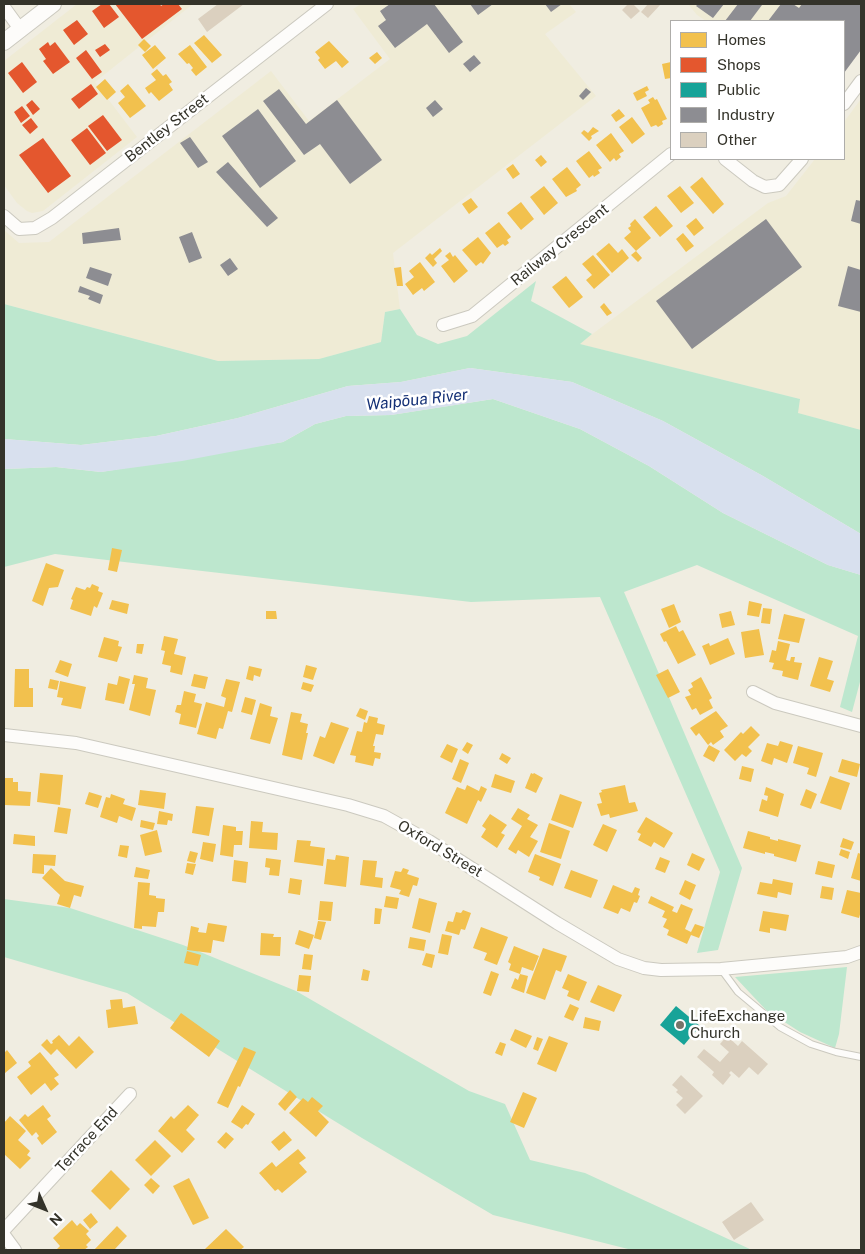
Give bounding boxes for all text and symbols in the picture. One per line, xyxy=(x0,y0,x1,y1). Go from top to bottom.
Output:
legend xyxy=(670,20,845,160)
text: Homes xyxy=(717,31,766,48)
text: Shops xyxy=(717,56,761,73)
text: Public xyxy=(717,81,761,98)
street label: Bentley Street xyxy=(122,90,212,166)
text: Industry xyxy=(717,106,775,123)
text: Other xyxy=(717,131,757,148)
street label: Railway Crescent xyxy=(508,200,612,290)
water label: Waipōua River xyxy=(365,385,469,415)
street label: Oxford Street xyxy=(394,817,486,881)
place label: LifeExchange Church xyxy=(690,1007,785,1042)
marker: LifeExchange Church xyxy=(674,1019,686,1031)
street label: Terrace End xyxy=(52,1103,122,1177)
north arrow xyxy=(20,1184,70,1234)
text: N xyxy=(46,1210,65,1229)

